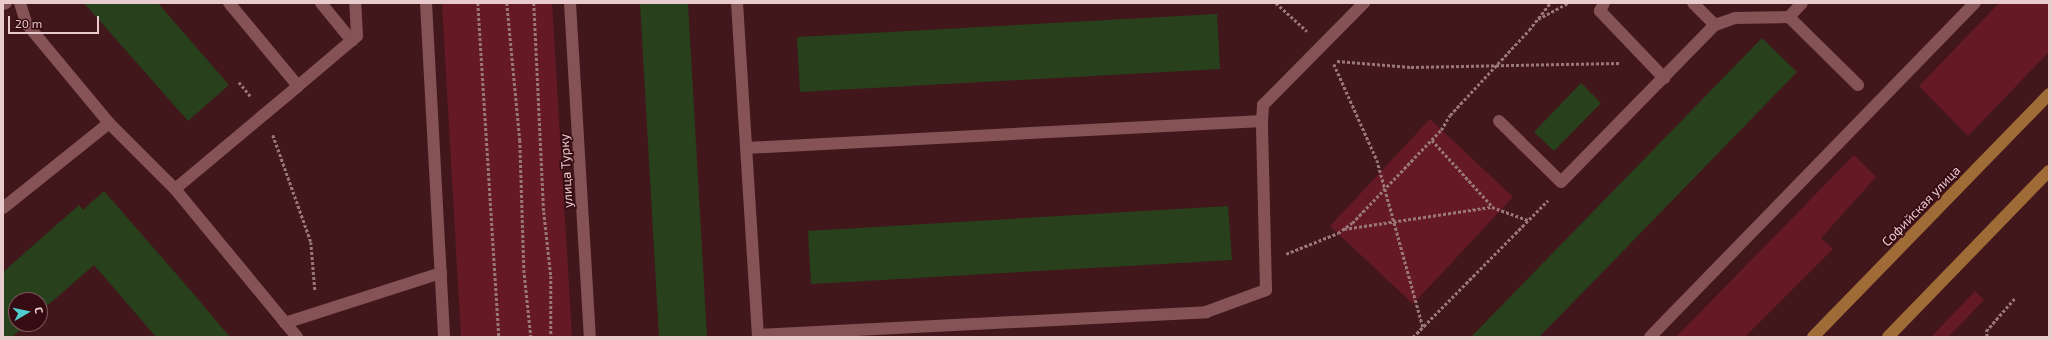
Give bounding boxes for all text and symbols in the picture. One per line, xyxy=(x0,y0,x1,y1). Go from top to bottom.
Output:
scale bar xyxy=(10,8,101,34)
text: 20 m xyxy=(15,16,42,30)
street label: улица Турку xyxy=(556,134,576,208)
street label: Софийская улица xyxy=(1879,162,1963,250)
north arrow xyxy=(8,292,48,332)
text: С xyxy=(32,306,46,314)

